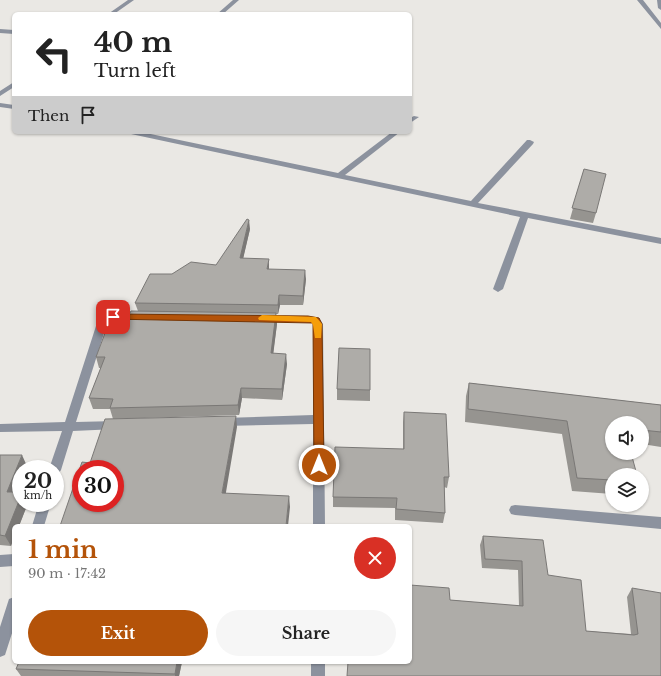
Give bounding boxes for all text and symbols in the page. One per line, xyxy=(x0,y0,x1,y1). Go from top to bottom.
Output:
text: 40 m xyxy=(94,25,172,60)
icon: left xyxy=(28,28,80,80)
text: Turn left xyxy=(94,60,176,82)
icon: arrive xyxy=(77,104,99,126)
text: Then xyxy=(28,106,69,125)
pin xyxy=(96,300,130,334)
icon: arrive xyxy=(102,306,124,328)
map controls xyxy=(605,416,649,512)
button: sound xyxy=(605,416,649,460)
position arrow xyxy=(298,444,340,486)
speed limit sign: 30 xyxy=(72,460,124,512)
button: layers xyxy=(605,468,649,512)
text: 20 xyxy=(24,469,52,493)
text: km/h xyxy=(24,489,52,502)
text: 1 min xyxy=(28,535,98,564)
button: close xyxy=(354,537,396,579)
text: 90 m · 17:42 xyxy=(28,565,106,582)
button: Exit xyxy=(28,610,208,656)
button: Share xyxy=(216,610,396,656)

